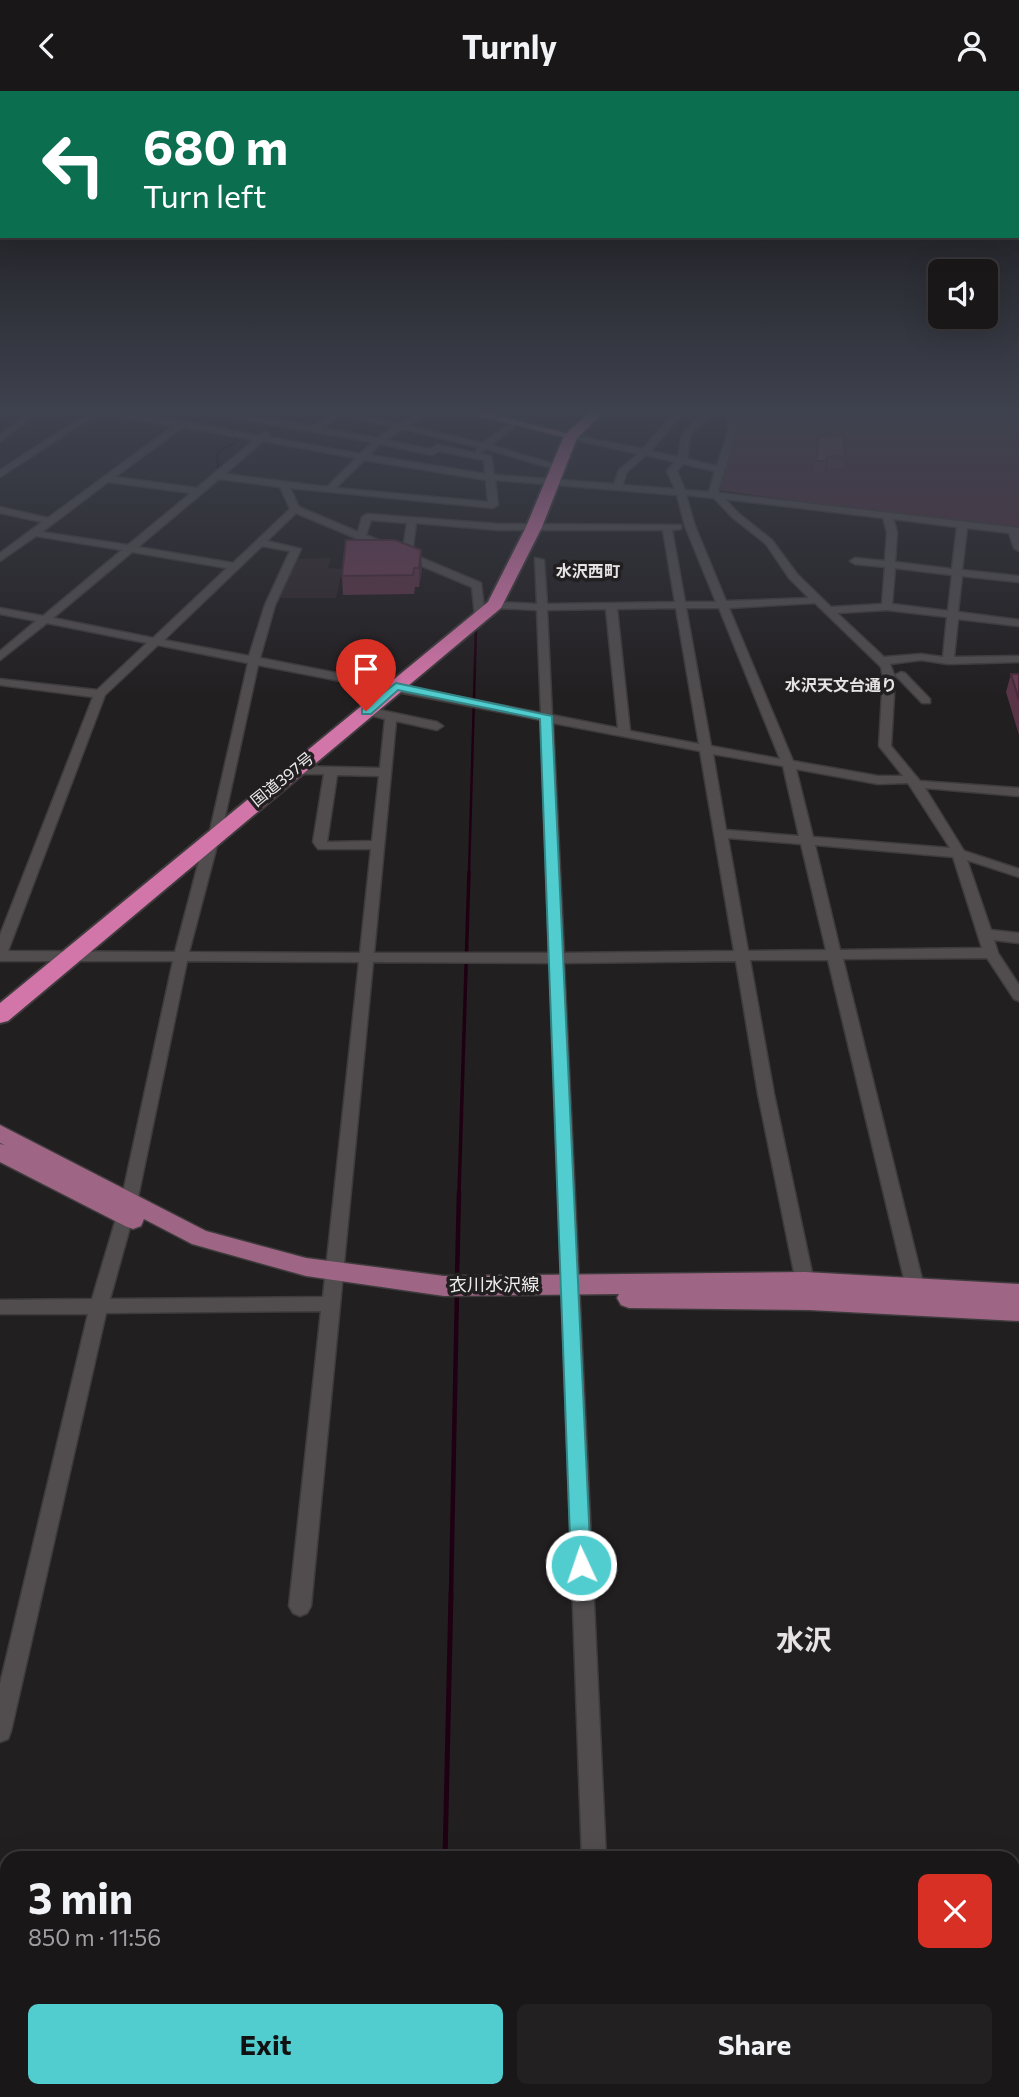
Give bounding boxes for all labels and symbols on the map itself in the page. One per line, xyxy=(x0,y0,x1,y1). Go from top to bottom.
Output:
district label: 水沢西町 xyxy=(556,561,620,580)
pin xyxy=(336,639,396,711)
district label: 水沢天文台通り xyxy=(785,675,897,694)
street label: 国道397号 xyxy=(246,748,317,810)
street label: 衣川水沢線 xyxy=(449,1273,539,1295)
position arrow xyxy=(544,1528,618,1602)
district label: 水沢 xyxy=(776,1622,832,1656)

